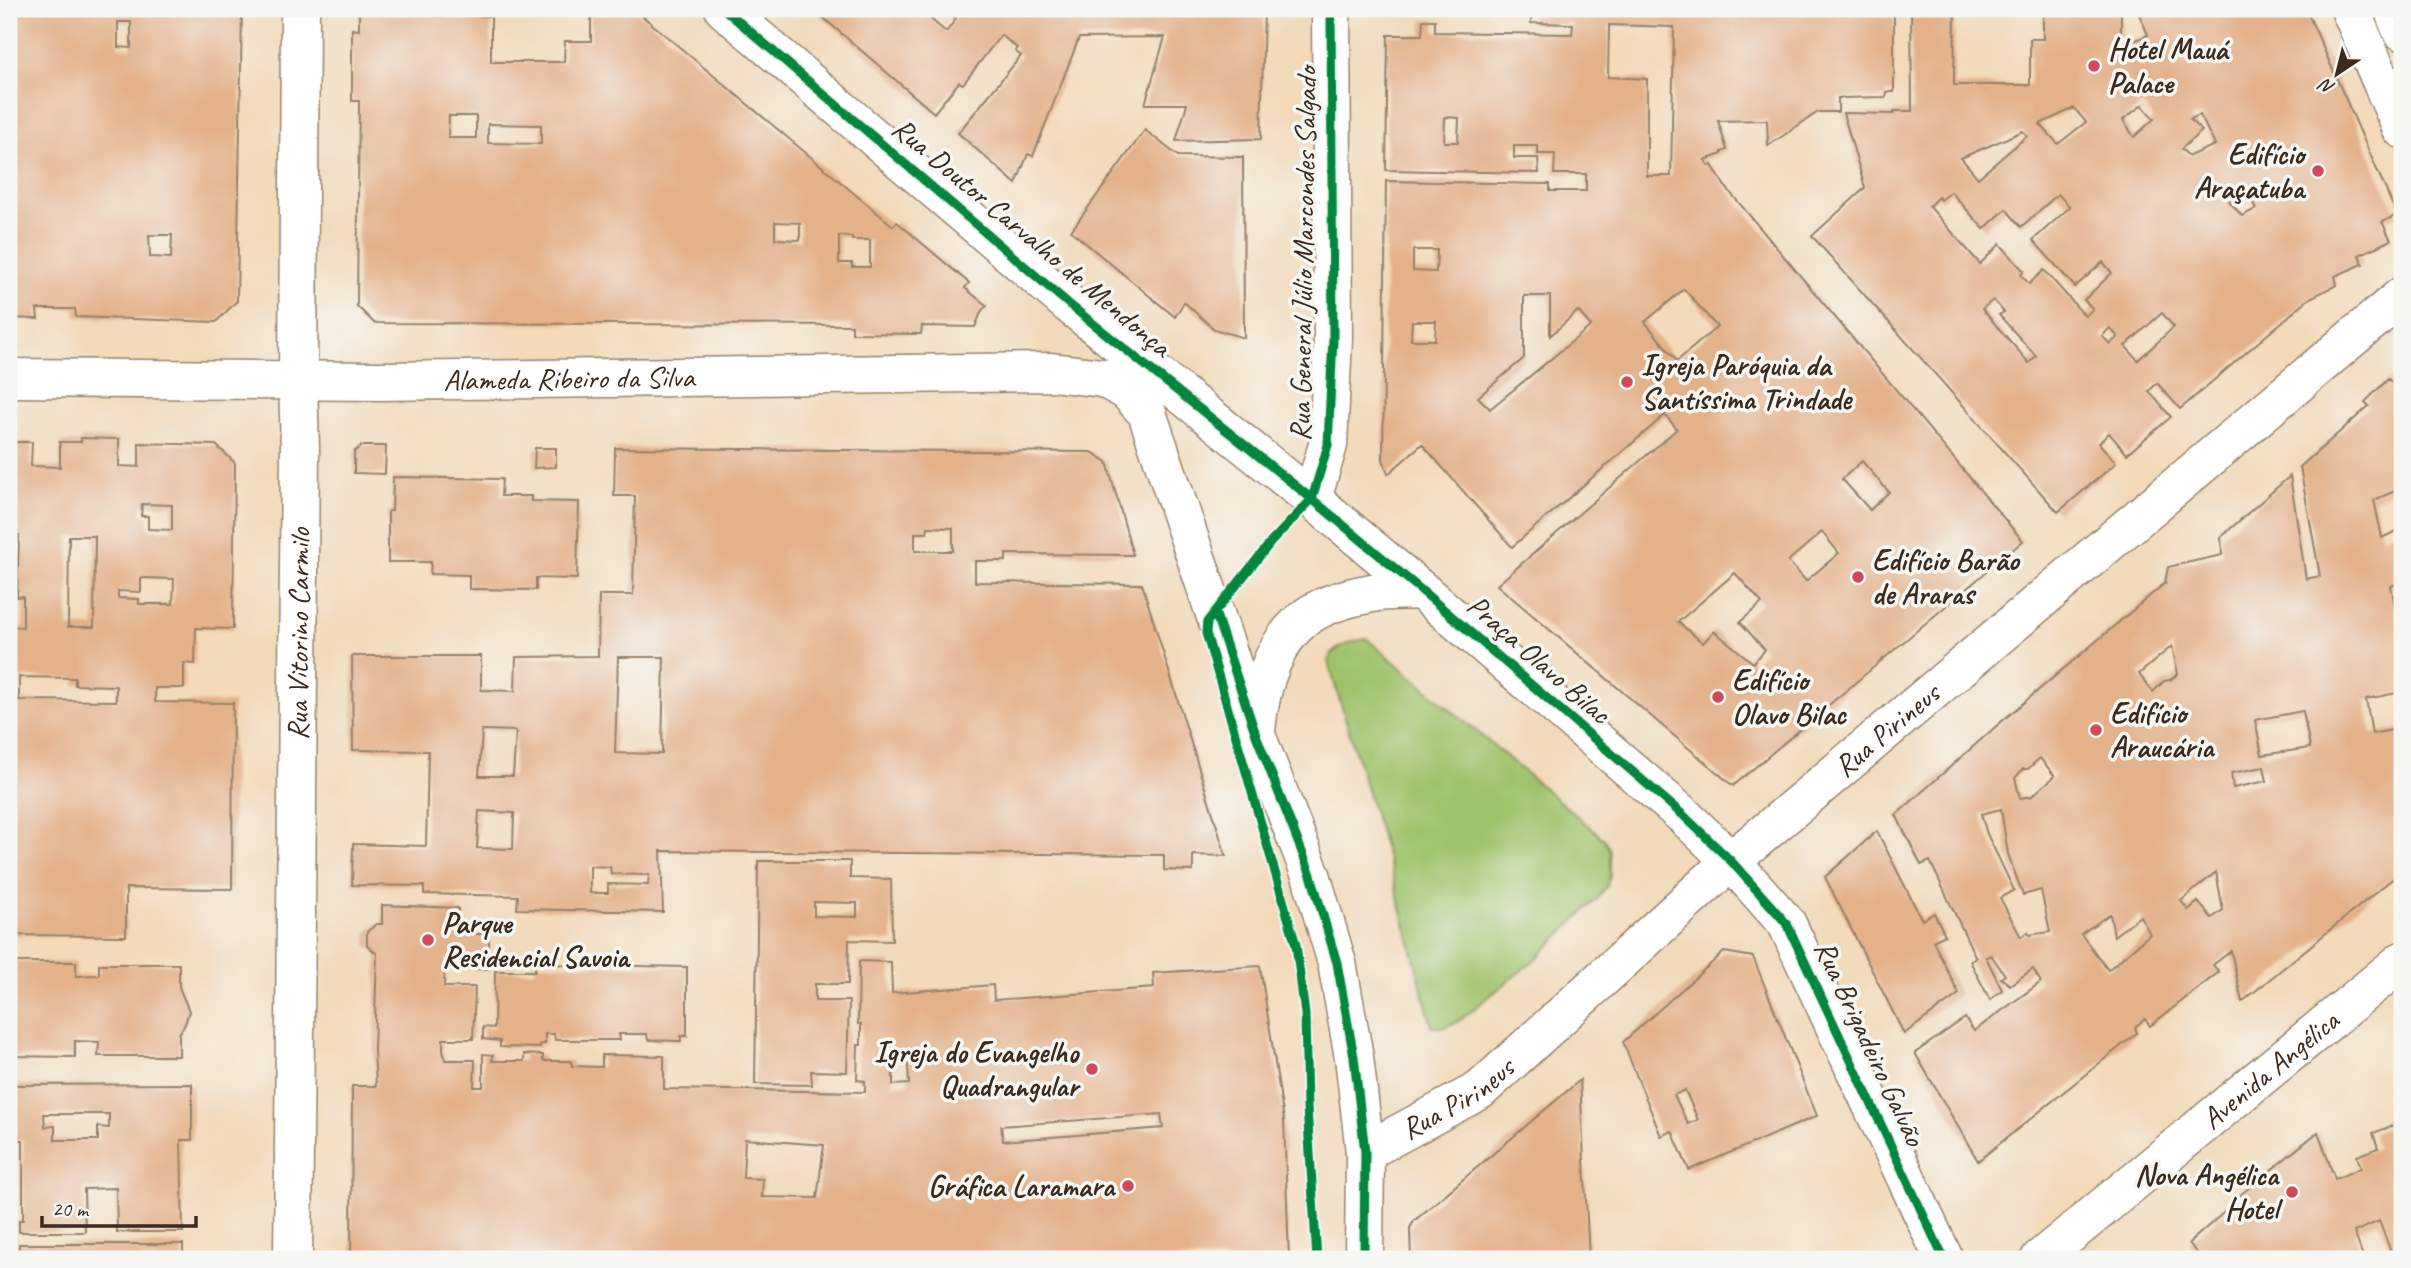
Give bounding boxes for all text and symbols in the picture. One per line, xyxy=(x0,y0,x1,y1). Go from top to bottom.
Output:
place label: Hotel Mauá Palace xyxy=(2108,30,2230,102)
north arrow xyxy=(2302,38,2372,108)
marker: Hotel Mauá Palace xyxy=(2086,58,2102,74)
street label: Rua General Júlio Marcondes Salgado xyxy=(1281,63,1325,442)
text: N xyxy=(2313,72,2340,100)
street label: Rua Doutor Carvalho de Mendonça xyxy=(885,109,1181,366)
place label: Edifício Araçatuba xyxy=(2194,135,2307,207)
marker: Edifício Araçatuba xyxy=(2310,163,2326,179)
place label: Igreja Paróquia da Santíssima Trindade xyxy=(1641,346,1853,418)
street label: Alameda Ribeiro da Silva xyxy=(443,358,697,399)
marker: Igreja Paróquia da Santíssima Trindade xyxy=(1619,374,1635,390)
street label: Rua Vitorino Carmilo xyxy=(278,526,318,740)
place label: Edifício Barão de Araras xyxy=(1872,541,2021,613)
marker: Edifício Barão de Araras xyxy=(1850,569,1866,585)
street label: Praça Olavo Bilac xyxy=(1459,586,1620,733)
place label: Edifício Olavo Bilac xyxy=(1732,661,1848,733)
street label: Rua Pirineus xyxy=(1826,673,1950,785)
marker: Edifício Olavo Bilac xyxy=(1710,689,1726,705)
place label: Edifício Araucária xyxy=(2110,694,2216,766)
marker: Edifício Araucária xyxy=(2088,722,2104,738)
place label: Parque Residencial Savoia xyxy=(442,904,631,976)
marker: Parque Residencial Savoia xyxy=(420,932,436,948)
street label: Rua Brigadeiro Galvão xyxy=(1806,934,1935,1153)
street label: Avenida Angélica xyxy=(2194,1001,2348,1137)
place label: Igreja do Evangelho Quadrangular xyxy=(874,1033,1081,1105)
street label: Rua Pirineus xyxy=(1394,1047,1524,1148)
marker: Igreja do Evangelho Quadrangular xyxy=(1084,1061,1100,1077)
place label: Nova Angélica Hotel xyxy=(2135,1156,2284,1228)
place label: Gráfica Laramara xyxy=(928,1167,1117,1205)
marker: Gráfica Laramara xyxy=(1120,1178,1136,1194)
scale bar xyxy=(42,1184,196,1228)
marker: Nova Angélica Hotel xyxy=(2284,1184,2300,1200)
text: 20 m xyxy=(52,1196,90,1222)

